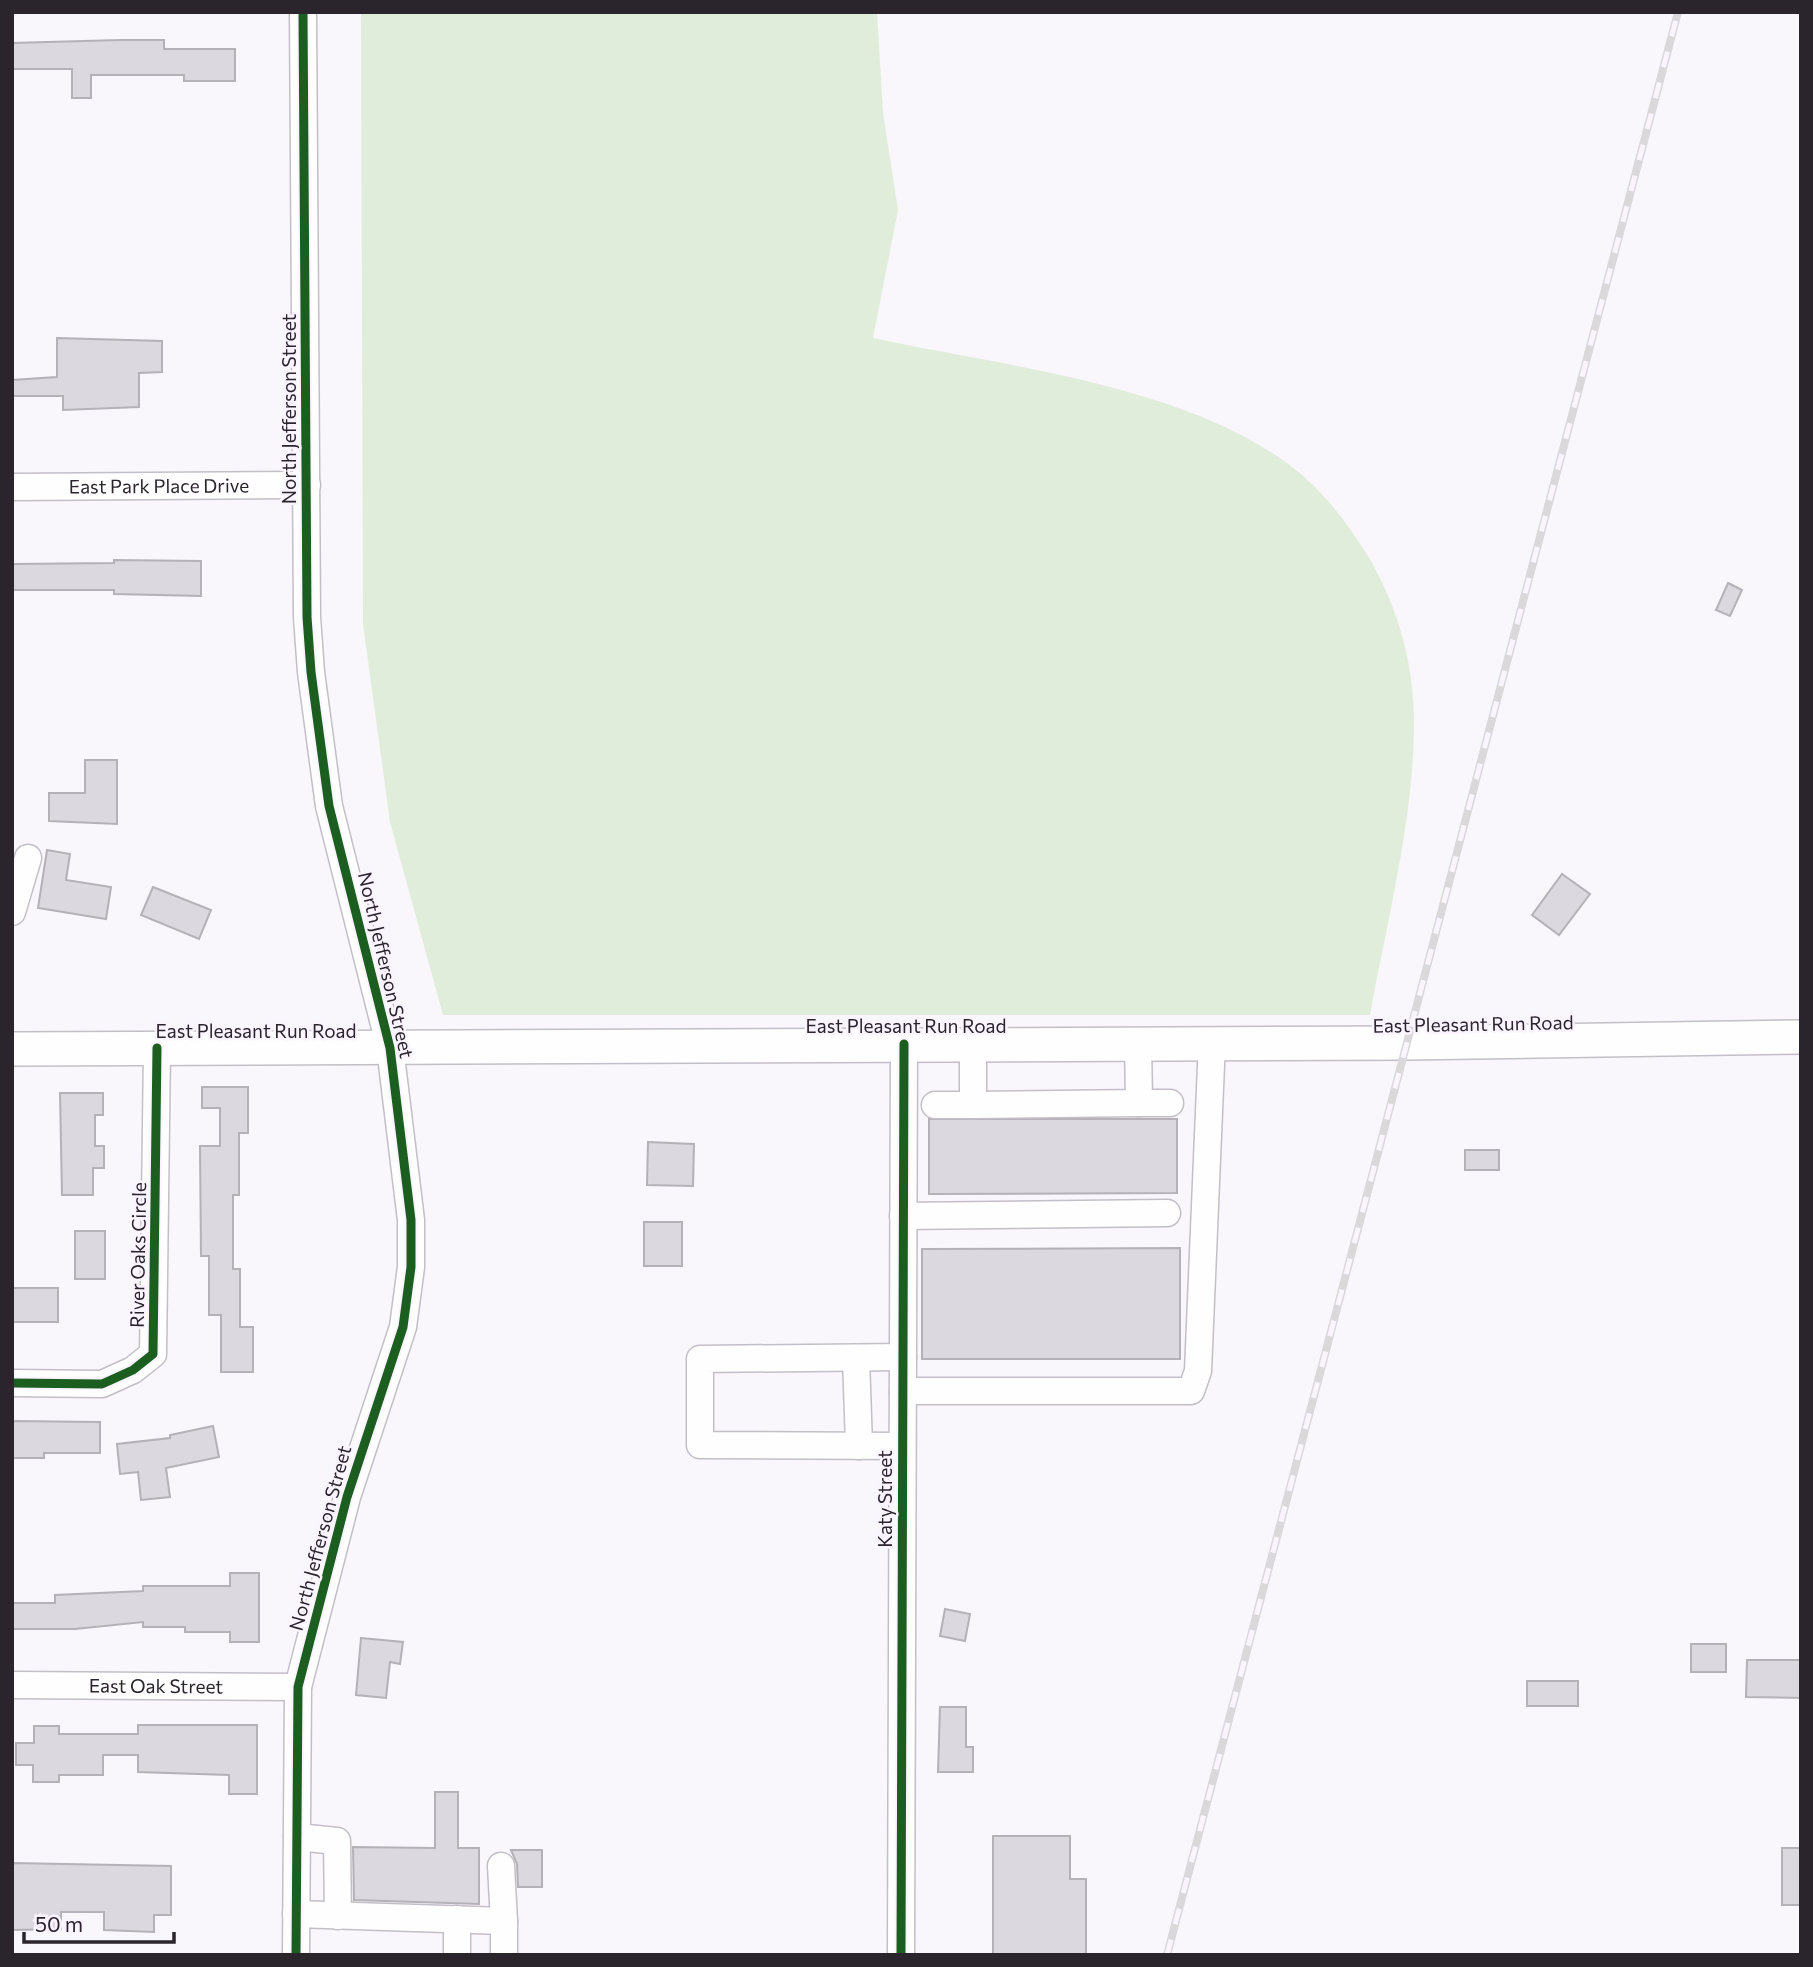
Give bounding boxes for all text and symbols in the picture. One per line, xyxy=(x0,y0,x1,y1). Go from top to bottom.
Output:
street label: North Jefferson Street xyxy=(277,313,300,504)
street label: East Park Place Drive xyxy=(69,473,249,498)
street label: North Jefferson Street xyxy=(354,869,419,1061)
street label: East Pleasant Run Road xyxy=(1372,1010,1574,1037)
street label: East Pleasant Run Road xyxy=(806,1014,1006,1037)
street label: East Pleasant Run Road xyxy=(156,1019,356,1042)
street label: River Oaks Circle xyxy=(125,1182,150,1328)
street label: North Jefferson Street xyxy=(284,1443,355,1633)
street label: Katy Street xyxy=(873,1450,896,1548)
street label: East Oak Street xyxy=(89,1674,223,1697)
scale bar xyxy=(24,1900,175,1944)
text: 50 m xyxy=(35,1911,83,1936)

